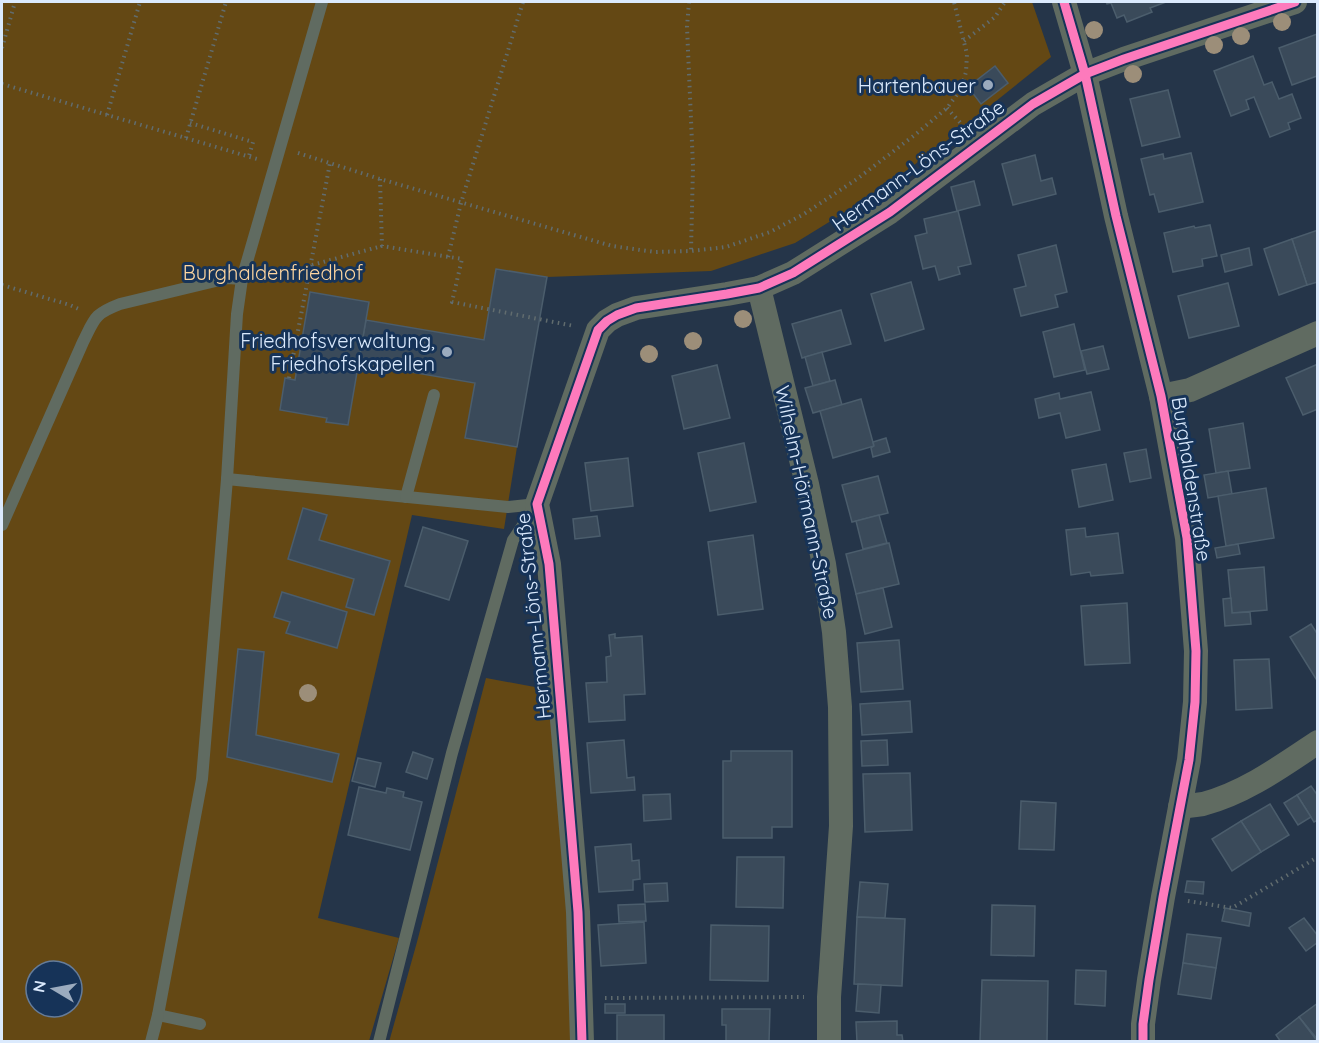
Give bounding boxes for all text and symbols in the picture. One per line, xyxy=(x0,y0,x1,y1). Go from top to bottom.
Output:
place label: Hartenbauer xyxy=(858,73,976,98)
marker: Hartenbauer xyxy=(981,78,995,92)
street label: Hermann-Löns-Straße xyxy=(827,94,1009,236)
park label: Burghaldenfriedhof xyxy=(183,260,363,285)
place label: Friedhofsverwaltung, Friedhofskapellen xyxy=(240,328,435,376)
marker: Friedhofsverwaltung, Friedhofskapellen xyxy=(440,345,454,359)
street label: Wilhelm-Hörmann-Straße xyxy=(770,383,844,621)
street label: Burghaldenstraße xyxy=(1167,395,1217,563)
street label: Hermann-Löns-Straße xyxy=(510,512,556,720)
north arrow xyxy=(24,959,84,1019)
text: N xyxy=(28,979,50,994)

